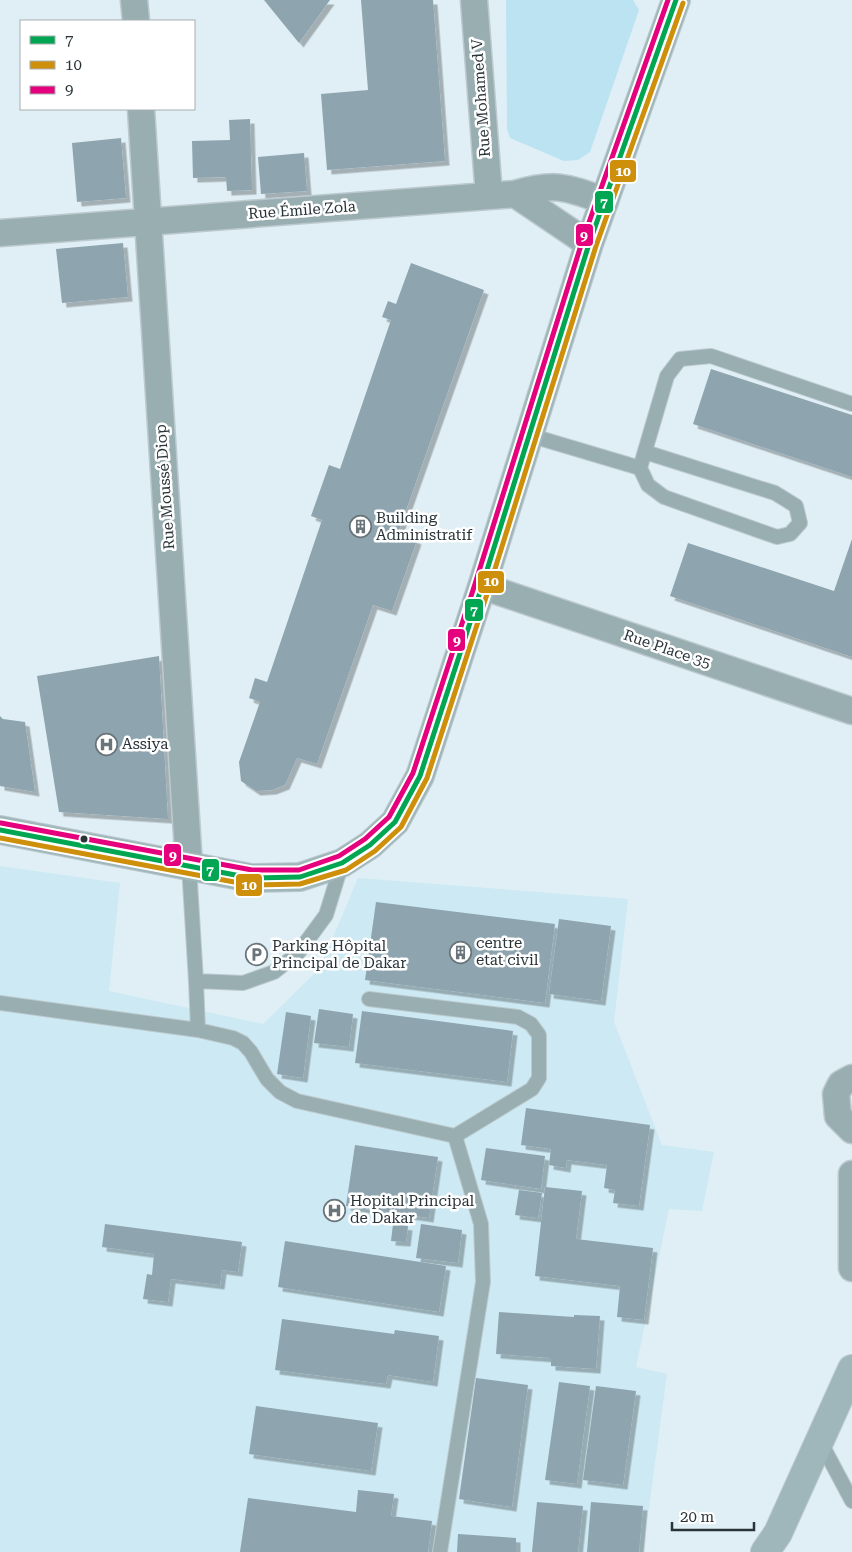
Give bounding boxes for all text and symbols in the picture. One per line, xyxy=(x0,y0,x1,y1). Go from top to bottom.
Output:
legend xyxy=(20,20,195,110)
text: 7 xyxy=(65,31,73,49)
street label: Rue Mohamed V xyxy=(468,38,494,158)
text: 10 xyxy=(65,56,82,74)
text: 9 xyxy=(65,81,73,99)
line badge: 10 xyxy=(609,159,637,183)
text: 10 xyxy=(615,163,631,179)
line badge: 7 xyxy=(594,190,614,214)
text: 7 xyxy=(600,194,608,210)
street label: Rue Émile Zola xyxy=(248,197,356,223)
line badge: 9 xyxy=(575,223,594,247)
text: 9 xyxy=(580,227,588,243)
street label: Rue Moussé Diop xyxy=(152,423,178,550)
place label: Building Administratif xyxy=(376,509,473,544)
building icon: Building Administratif xyxy=(348,515,372,539)
line badge: 10 xyxy=(477,570,505,594)
text: 10 xyxy=(483,573,499,589)
line badge: 7 xyxy=(464,598,484,622)
text: 7 xyxy=(470,602,478,618)
street label: Rue Place 35 xyxy=(621,626,713,672)
line badge: 9 xyxy=(447,628,466,652)
text: 9 xyxy=(453,632,461,648)
hospital icon: Assiya xyxy=(94,732,118,756)
place label: Assiya xyxy=(122,735,168,753)
unlabelled marker xyxy=(79,834,89,844)
line badge: 9 xyxy=(163,843,182,867)
text: 9 xyxy=(169,847,177,863)
line badge: 7 xyxy=(201,858,220,882)
text: 7 xyxy=(206,862,214,878)
line badge: 10 xyxy=(235,873,263,897)
text: 10 xyxy=(241,877,257,893)
place label: centre etat civil xyxy=(476,934,539,969)
place label: Parking Hôpital Principal de Dakar xyxy=(272,937,406,972)
building icon: centre etat civil xyxy=(448,940,472,964)
parking icon: Parking Hôpital Principal de Dakar xyxy=(244,943,268,967)
place label: Hopital Principal de Dakar xyxy=(350,1192,475,1227)
hospital icon: Hopital Principal de Dakar xyxy=(322,1198,346,1222)
scale bar xyxy=(672,1500,754,1532)
text: 20 m xyxy=(680,1508,715,1526)

